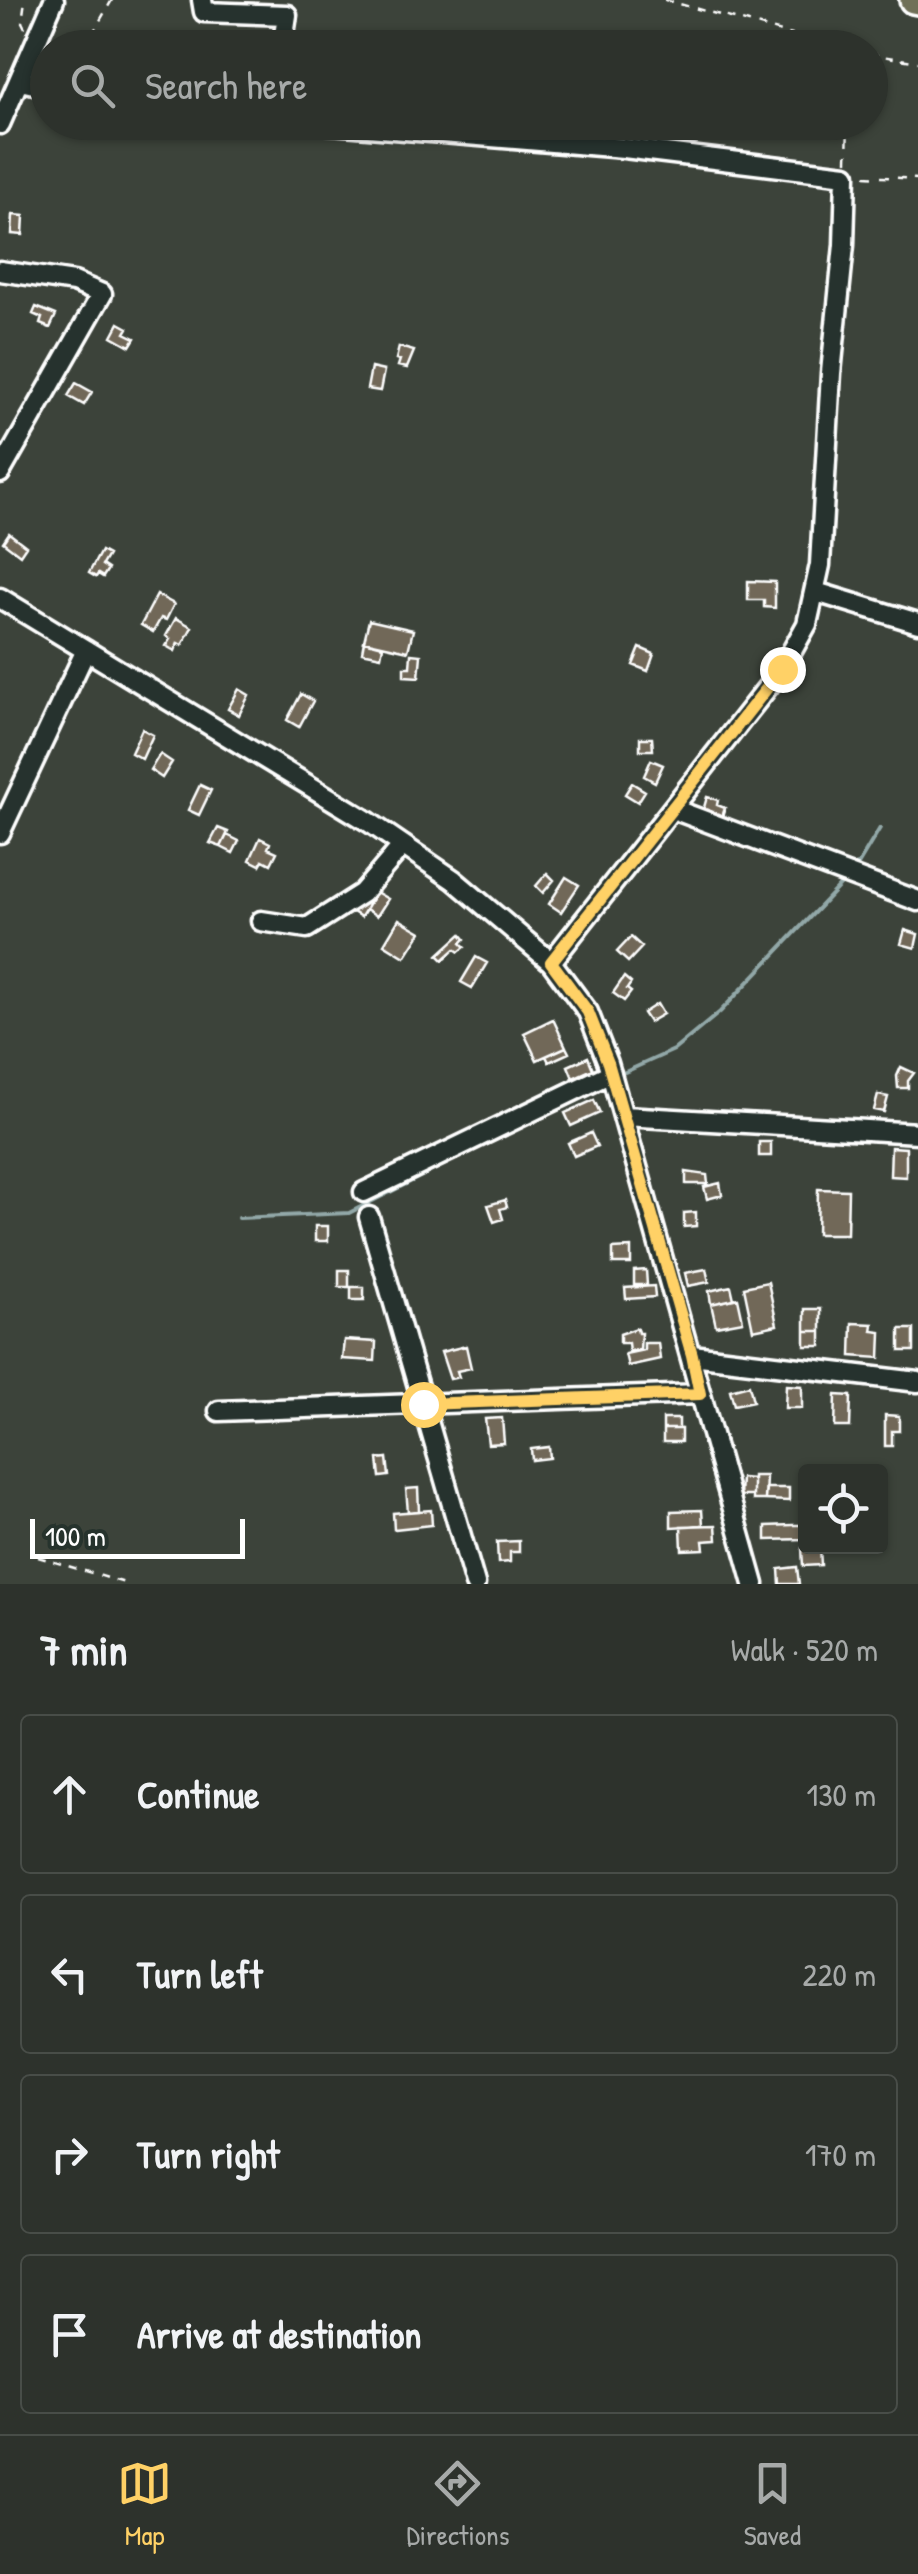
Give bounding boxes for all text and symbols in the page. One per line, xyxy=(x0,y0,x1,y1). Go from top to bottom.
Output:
search box xyxy=(30,30,888,140)
icon: search xyxy=(65,58,120,113)
text: Search here xyxy=(145,59,307,111)
route end xyxy=(760,647,806,693)
route start xyxy=(401,1382,447,1428)
map controls xyxy=(798,1464,888,1554)
button: locate xyxy=(798,1464,888,1554)
scale bar xyxy=(30,1514,245,1558)
text: 100 m xyxy=(45,1517,106,1555)
text: 7 min xyxy=(40,1621,127,1678)
text: Walk · 520 m xyxy=(731,1628,878,1671)
icon: ahead xyxy=(42,1767,97,1822)
text: Continue xyxy=(137,1768,259,1820)
text: 130 m xyxy=(807,1773,876,1816)
icon: left xyxy=(42,1947,97,2002)
text: Turn left xyxy=(137,1948,262,2000)
text: 220 m xyxy=(803,1953,876,1996)
icon: right xyxy=(42,2127,97,2182)
text: Turn right xyxy=(137,2128,280,2180)
text: 170 m xyxy=(805,2133,876,2176)
icon: arrive xyxy=(42,2307,97,2362)
text: Arrive at destination xyxy=(137,2308,421,2360)
tab: Map xyxy=(117,2456,172,2554)
tab: Directions xyxy=(406,2456,509,2554)
tab: Saved xyxy=(744,2456,801,2554)

